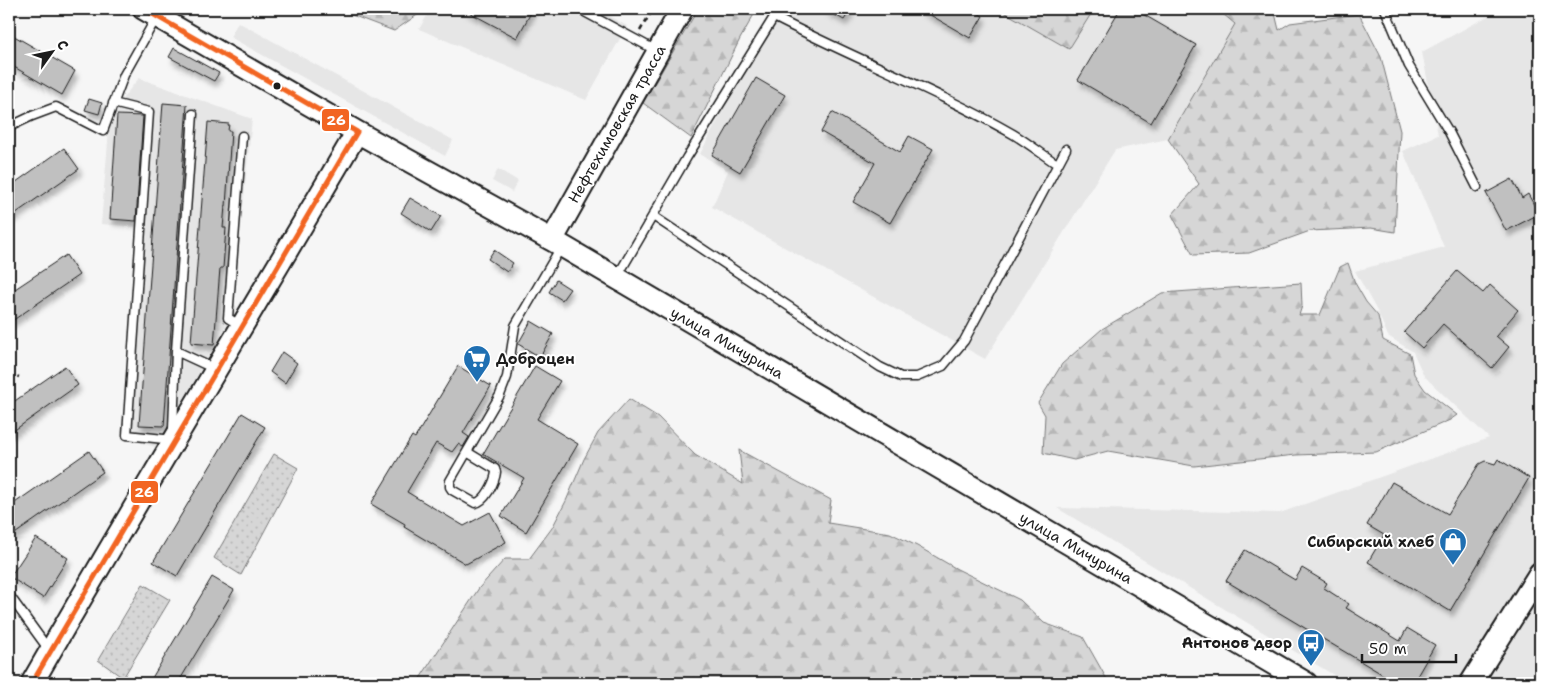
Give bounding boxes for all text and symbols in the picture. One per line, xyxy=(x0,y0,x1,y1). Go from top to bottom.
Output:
north arrow xyxy=(28,28,78,78)
text: С xyxy=(53,36,73,53)
street label: Нефтехимовская трасса xyxy=(563,41,671,207)
unlabelled marker xyxy=(272,81,282,91)
line badge: 26 xyxy=(321,108,350,132)
text: 26 xyxy=(326,111,346,129)
street label: улица Мичурина xyxy=(667,302,788,384)
supermarket icon: Доброцен xyxy=(462,344,492,383)
place label: Доброцен xyxy=(496,349,575,369)
line badge: 26 xyxy=(130,480,159,504)
text: 26 xyxy=(134,483,154,501)
street label: улица Мичурина xyxy=(1016,507,1137,589)
shop icon: Сибирский хлеб xyxy=(1438,527,1468,566)
place label: Сибирский хлеб xyxy=(1307,532,1435,552)
bus stop icon: Антонов двор xyxy=(1296,628,1326,667)
scale bar xyxy=(1362,632,1455,664)
place label: Антонов двор xyxy=(1182,633,1292,653)
text: 50 m xyxy=(1369,639,1407,659)

